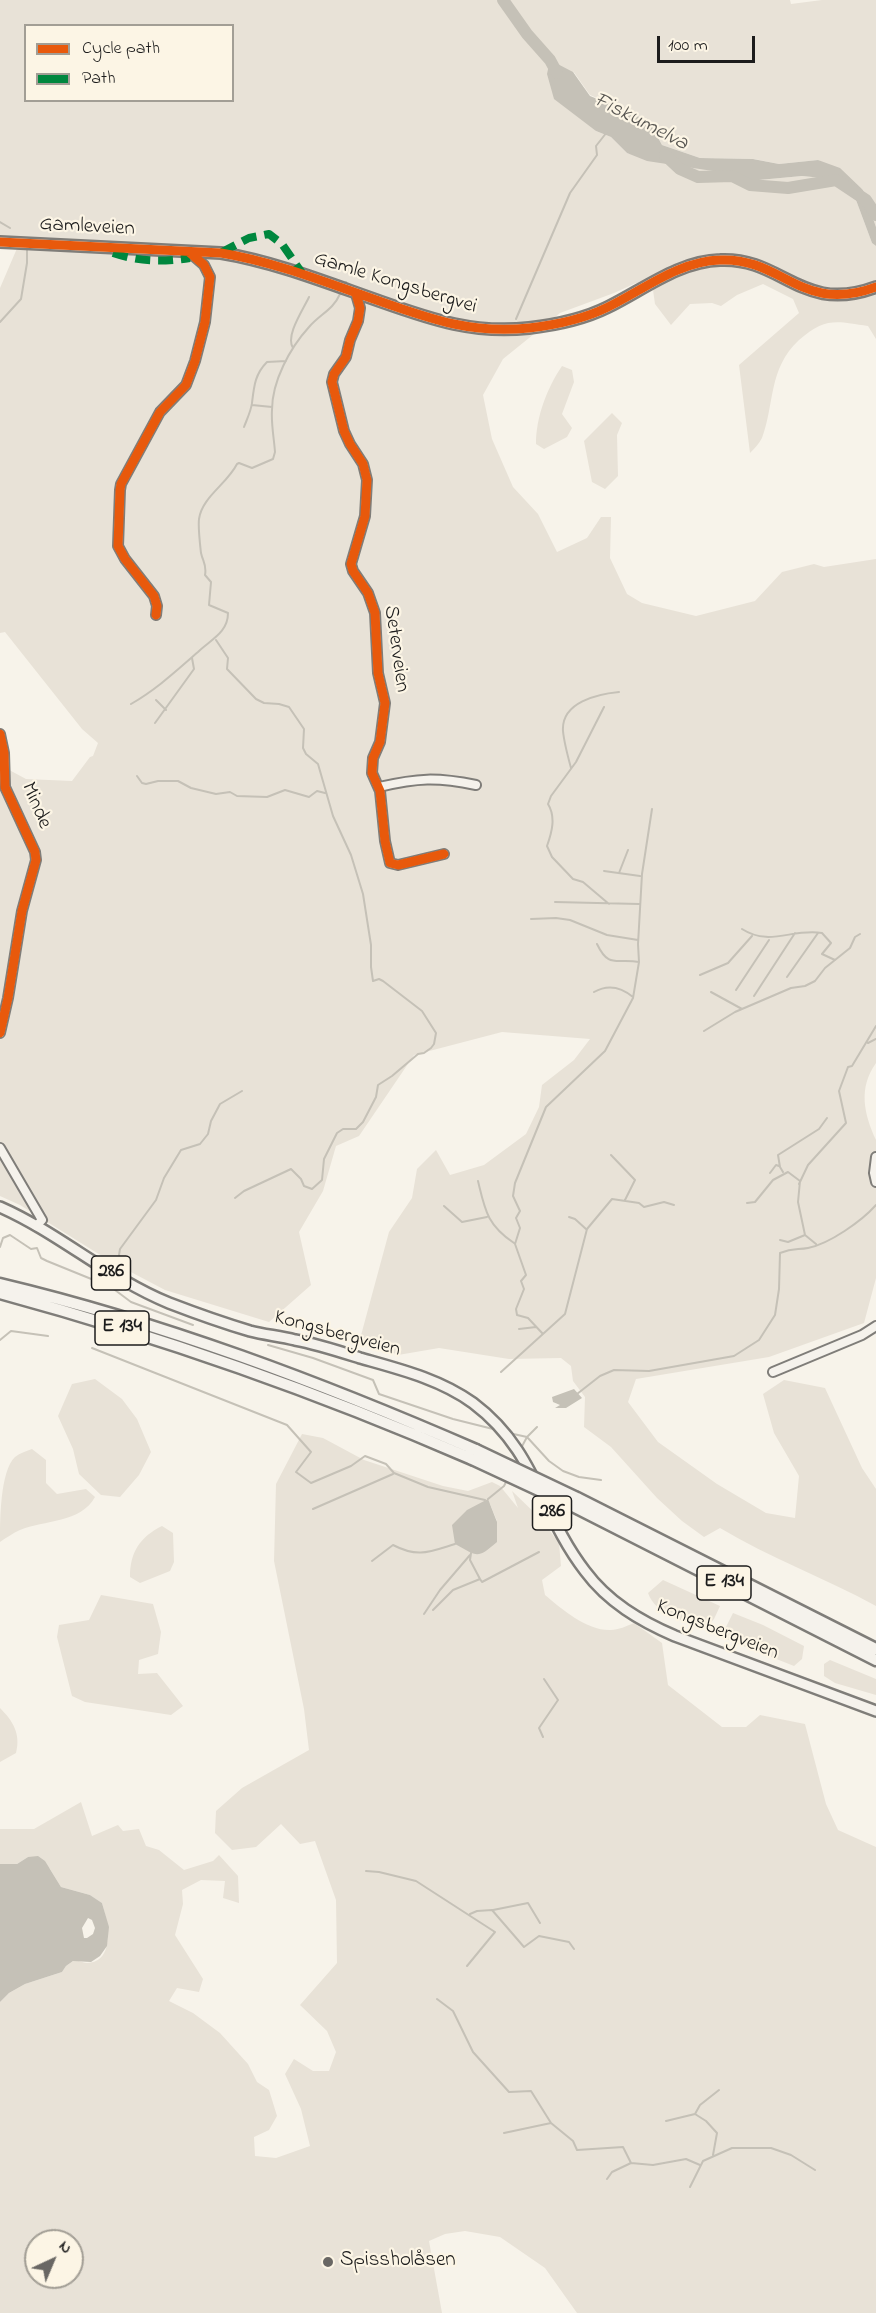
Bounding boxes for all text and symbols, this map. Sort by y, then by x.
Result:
legend [24,24,234,102]
scale bar [660,24,758,62]
text: 100 m [668,33,708,59]
text: Cycle path [82,36,160,62]
text: Path [82,66,116,92]
water label: Fiskumelva [588,88,692,158]
street label: Gamleveien [39,213,135,243]
street label: Gamle Kongsbergvei [311,247,479,321]
street label: Seterveien [376,604,414,694]
street label: Minde [14,779,56,833]
road number: 286 [92,1256,130,1290]
street label: Kongsbergveien [271,1306,403,1364]
road number: E 134 [95,1311,149,1345]
road number: 286 [532,1496,572,1530]
road number: E 134 [697,1566,751,1600]
street label: Kongsbergveien [652,1595,782,1667]
north arrow [24,2229,84,2289]
text: N [53,2235,77,2260]
place label: Spissholåsen [340,2249,456,2275]
marker: Spissholåsen [321,2255,335,2269]

